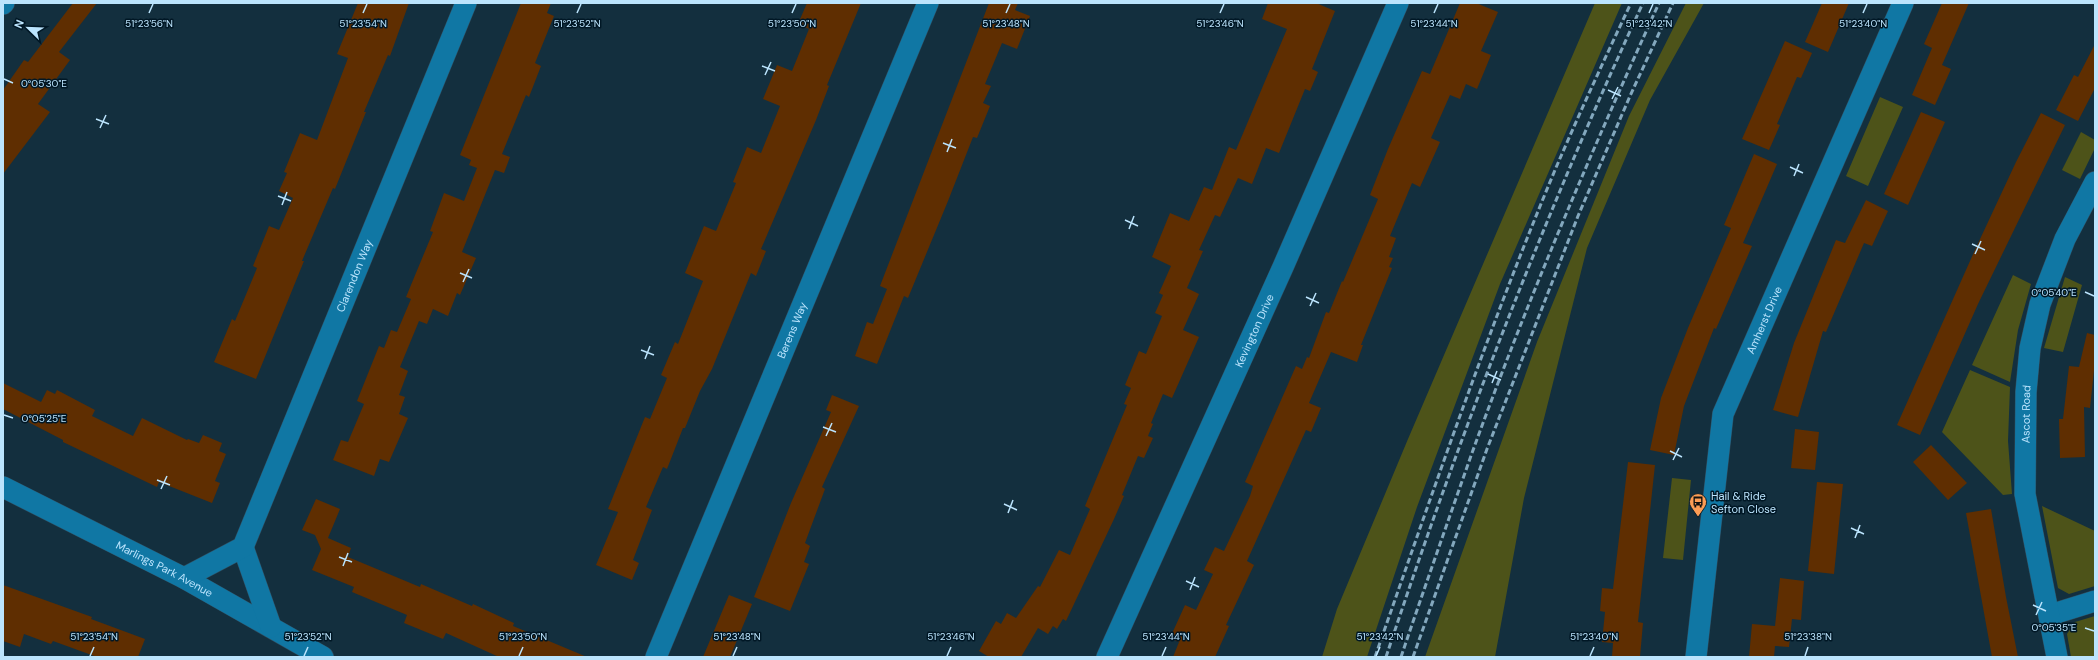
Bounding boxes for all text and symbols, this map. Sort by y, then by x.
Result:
north arrow [8,8,48,48]
text: 51°23'56"N [125,17,173,30]
text: 51°23'54"N [339,17,387,30]
text: 51°23'52"N [553,17,601,30]
text: 51°23'50"N [768,17,816,30]
text: 51°23'48"N [982,17,1030,30]
text: 51°23'46"N [1196,17,1244,30]
text: 51°23'44"N [1410,17,1458,30]
text: 51°23'42"N [1625,17,1673,30]
text: 51°23'40"N [1839,17,1887,30]
text: N [11,18,27,31]
text: 0°05'30"E [21,77,67,90]
street label: Clarendon Way [333,237,375,314]
street label: Amherst Drive [1743,284,1785,356]
text: 0°05'40"E [2031,286,2077,299]
street label: Kevington Drive [1232,292,1277,370]
street label: Berens Way [774,300,810,360]
street label: Ascot Road [2018,384,2034,443]
text: 0°05'25"E [22,412,67,425]
place label: Hail & Ride Sefton Close [1711,489,1776,516]
bus stop icon: Hail & Ride Sefton Close [1688,492,1708,517]
street label: Marlings Park Avenue [114,538,215,600]
text: 0°05'35"E [2031,621,2077,634]
text: 51°23'54"N [70,630,118,643]
text: 51°23'52"N [284,630,332,643]
text: 51°23'50"N [499,630,547,643]
text: 51°23'48"N [713,630,761,643]
text: 51°23'46"N [927,630,975,643]
text: 51°23'44"N [1142,630,1190,643]
text: 51°23'42"N [1356,630,1404,643]
text: 51°23'40"N [1570,630,1618,643]
text: 51°23'38"N [1784,630,1832,643]

